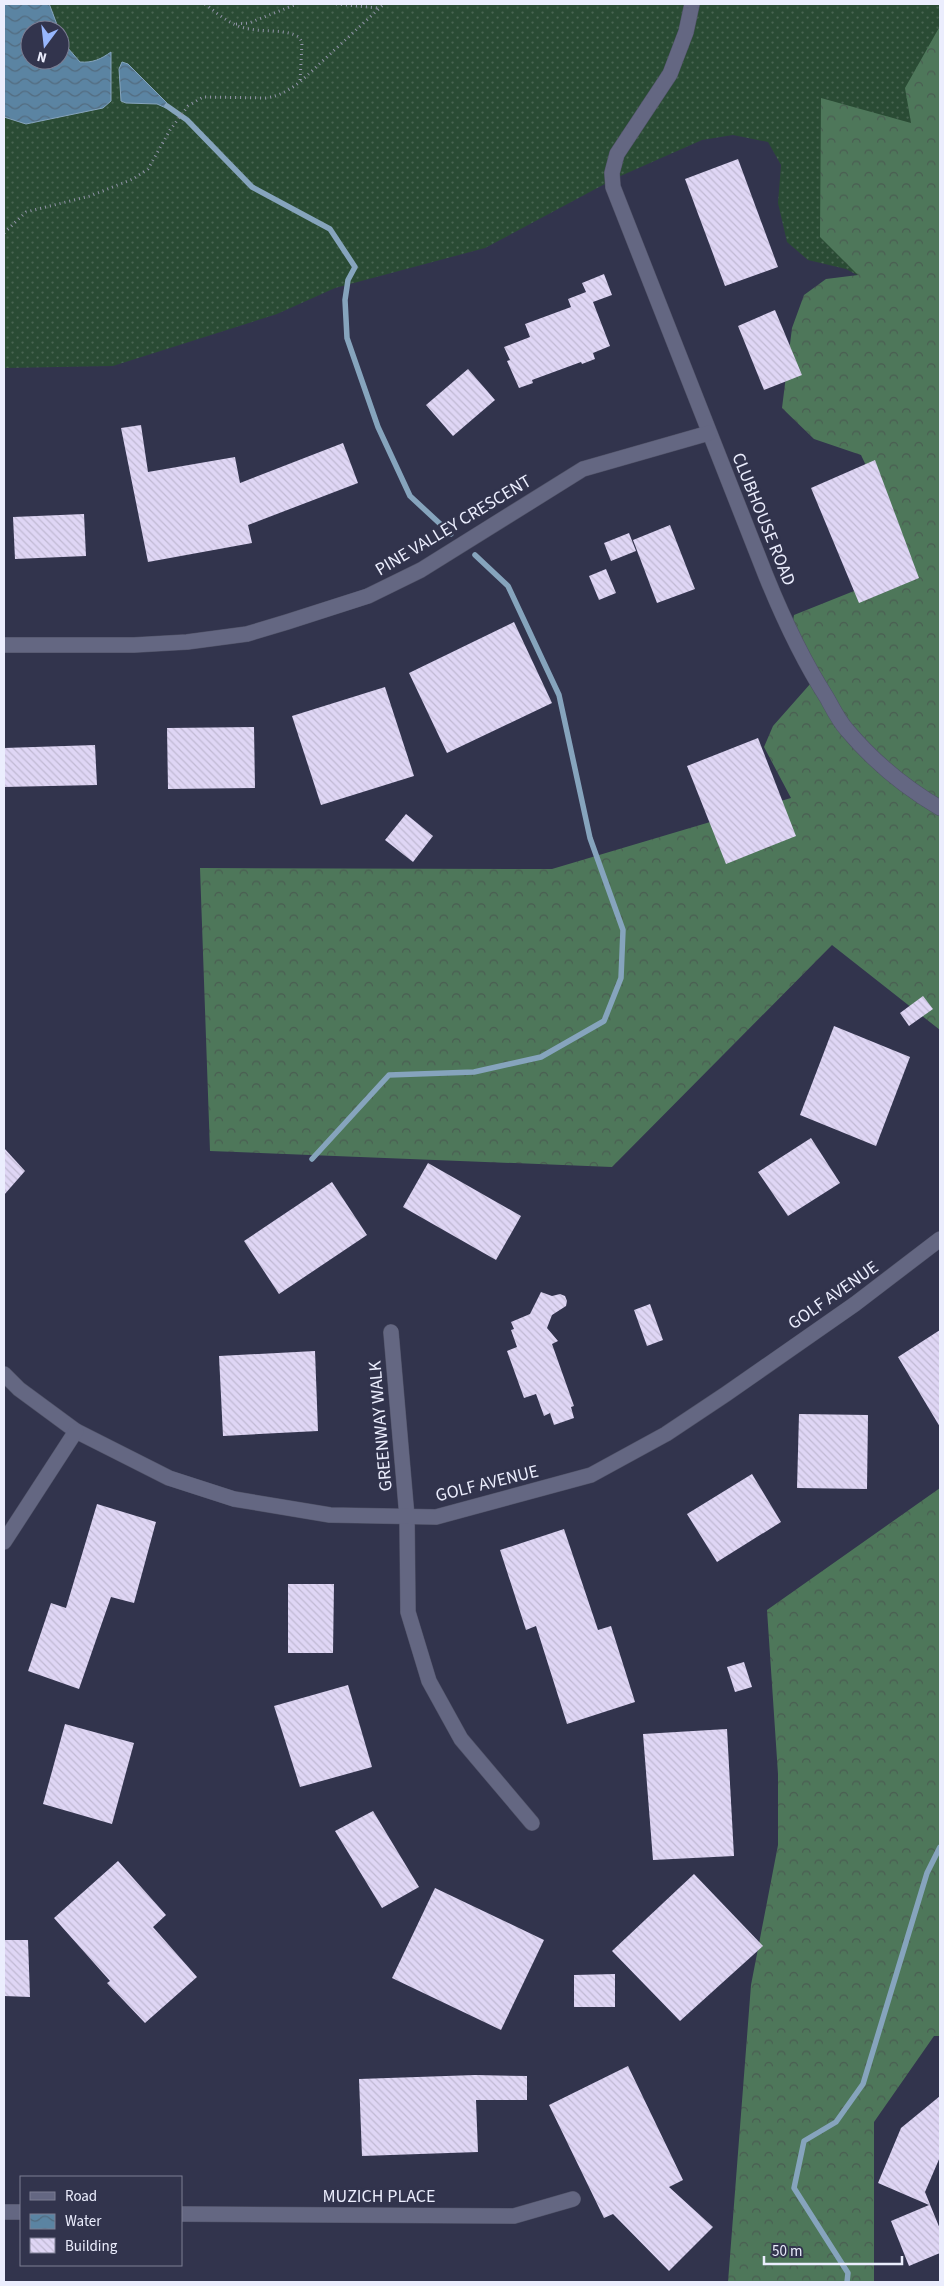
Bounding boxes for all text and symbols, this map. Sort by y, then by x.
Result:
north arrow [20,20,70,70]
text: N [35,46,49,67]
street label: CLUBHOUSE ROAD [725,449,802,589]
street label: PINE VALLEY CRESCENT [370,469,536,582]
street label: GOLF AVENUE [783,1255,884,1336]
street label: GREENWAY WALK [362,1359,399,1492]
street label: GOLF AVENUE [433,1459,541,1508]
legend [20,2176,182,2266]
street label: MUZICH PLACE [322,2184,436,2209]
text: Road [65,2186,97,2207]
text: Water [65,2211,102,2232]
scale bar [764,2234,902,2266]
text: Building [65,2236,118,2257]
text: 50 m [772,2241,802,2262]

